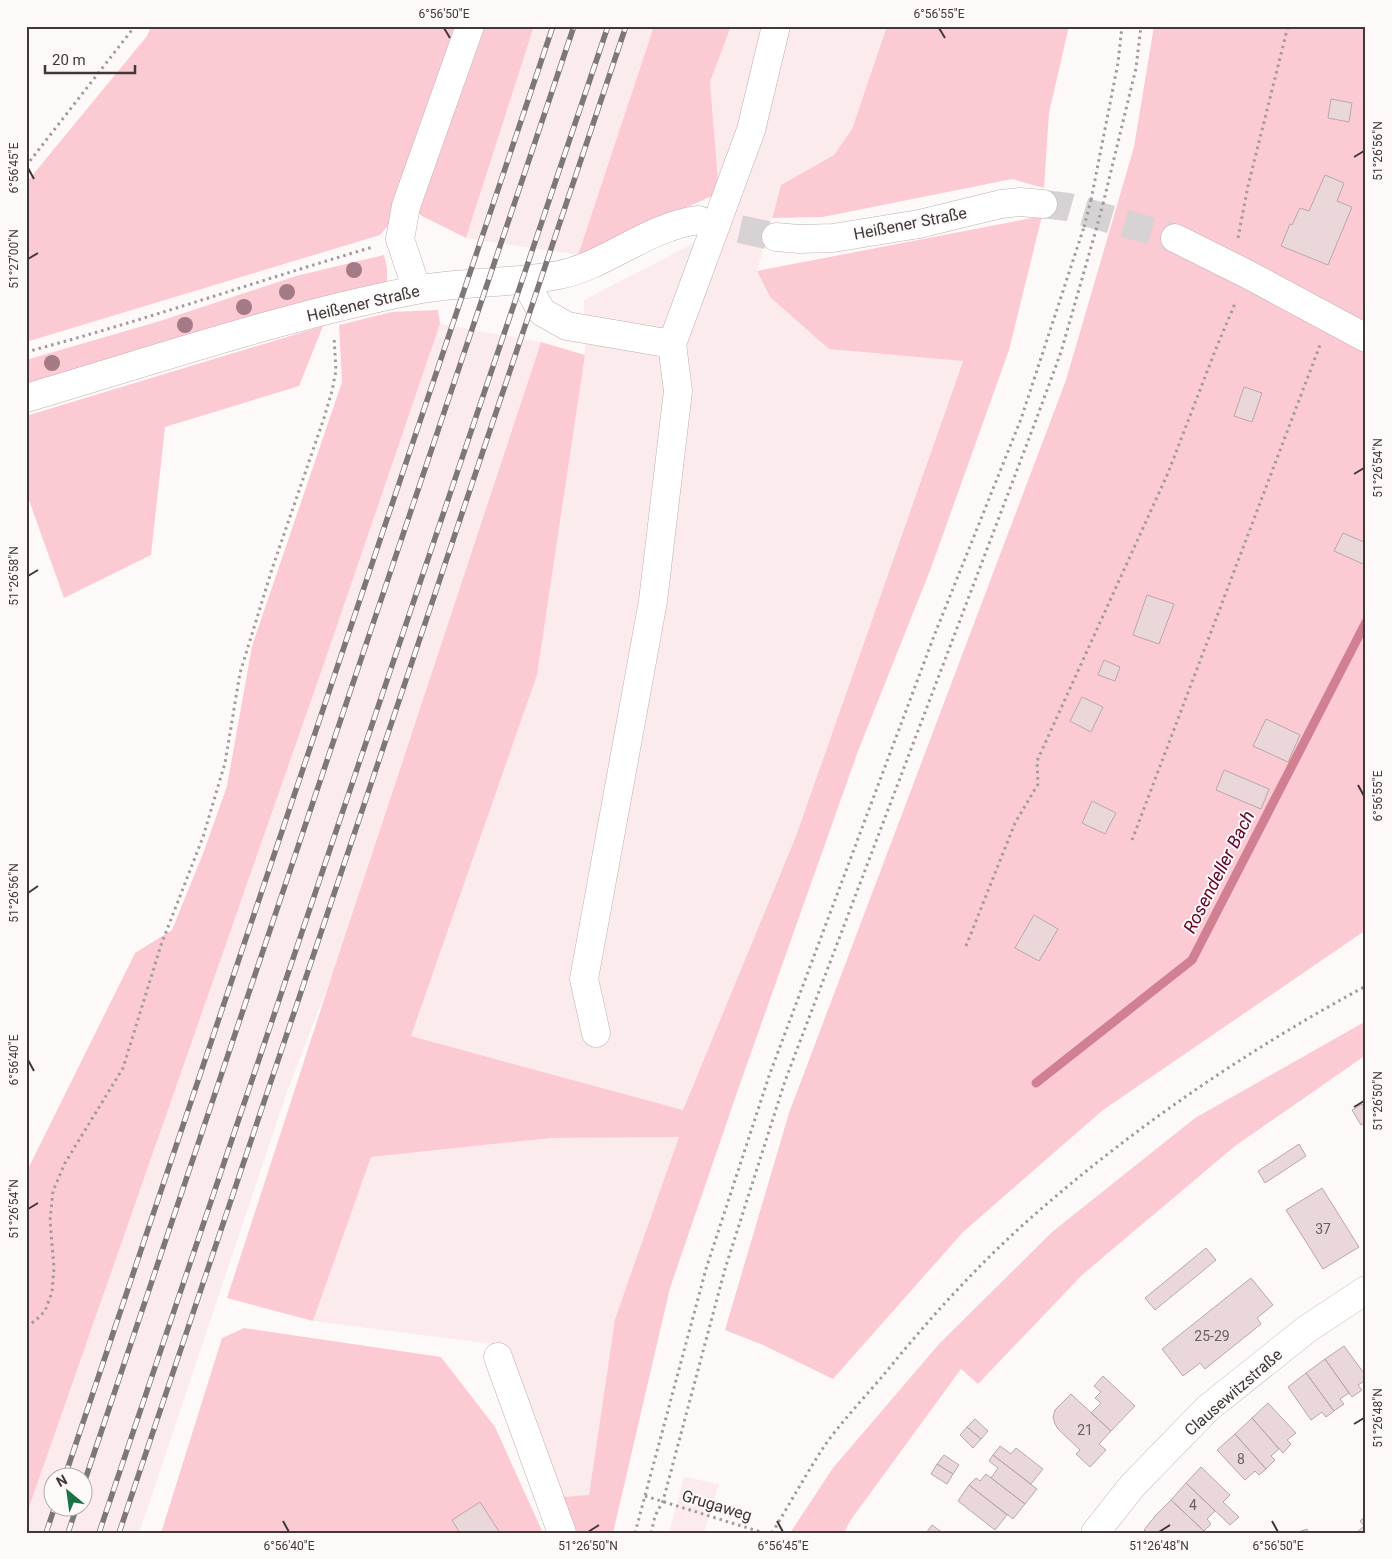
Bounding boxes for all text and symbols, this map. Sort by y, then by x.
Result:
text: 6°56'50"E [419,7,470,21]
text: 6°56'55"E [914,7,965,21]
scale bar [45,42,135,74]
text: 20 m [52,51,86,69]
text: 51°26'56"N [1371,121,1385,181]
text: 6°56'45"E [7,142,21,193]
street label: Heißener Straße [852,203,968,244]
text: 51°27'00"N [7,229,21,289]
street label: Heißener Straße [305,281,421,326]
text: 51°26'54"N [1371,438,1385,498]
text: 51°26'58"N [7,546,21,606]
text: 6°56'55"E [1371,770,1385,821]
water label: Rosendeller Bach [1179,807,1259,937]
text: 51°26'56"N [7,863,21,923]
text: 6°56'40"E [7,1034,21,1085]
text: 51°26'50"N [1371,1071,1385,1131]
text: 51°26'54"N [7,1179,21,1239]
house number: 37 [1315,1221,1331,1237]
house number: 25-29 [1194,1328,1230,1344]
street label: Clausewitzstraße [1181,1345,1286,1440]
text: 51°26'48"N [1371,1388,1385,1448]
house number: 21 [1077,1422,1093,1438]
house number: 8 [1237,1451,1245,1467]
north arrow [42,1466,92,1516]
text: N [53,1471,70,1490]
street label: Grugaweg [679,1486,754,1525]
house number: 4 [1189,1497,1197,1513]
text: 6°56'40"E [264,1539,315,1553]
text: 51°26'50"N [558,1539,618,1553]
text: 6°56'45"E [758,1539,809,1553]
text: 51°26'48"N [1129,1539,1189,1553]
text: 6°56'50"E [1253,1539,1304,1553]

